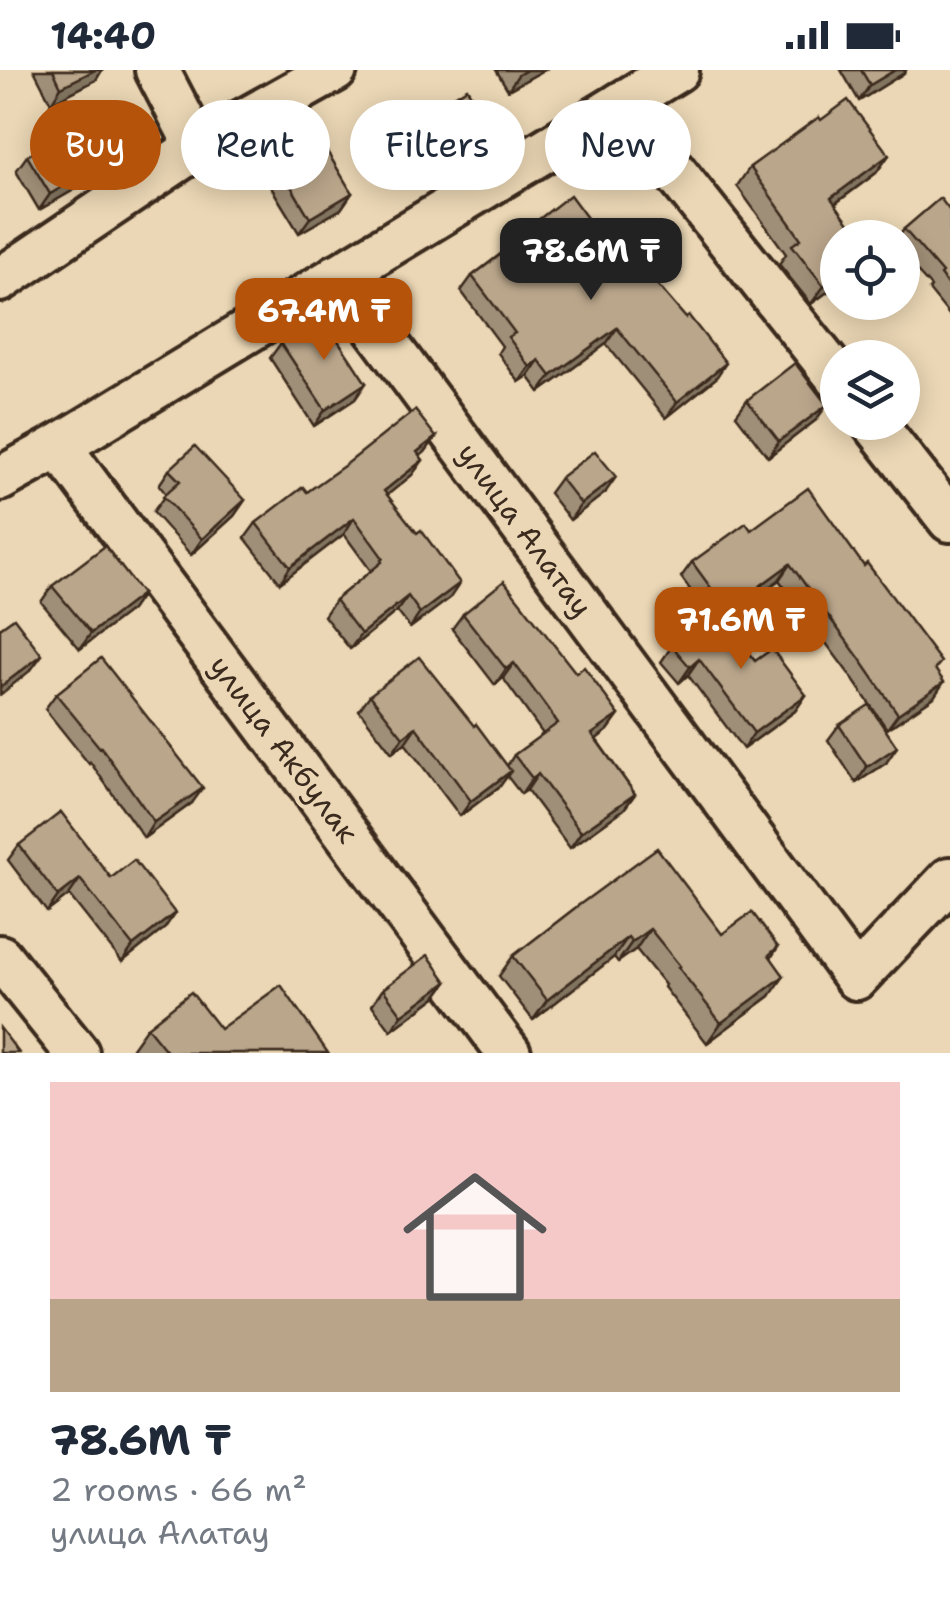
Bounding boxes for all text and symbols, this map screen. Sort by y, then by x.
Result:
text: 14:40 [50,10,156,61]
chip: Buy [30,100,161,190]
chip: Rent [181,100,330,190]
chip: Filters [350,100,525,190]
chip: New [545,100,691,190]
pin: 78.6M ₸ [499,218,683,303]
map controls [820,220,920,440]
button: locate [820,220,920,320]
text: 78.6M ₸ [522,229,660,272]
pin: 67.4M ₸ [232,278,416,363]
text: 67.4M ₸ [257,289,391,332]
button: layers [820,340,920,440]
street label: улица Алатау [448,435,602,625]
pin: 71.6M ₸ [649,587,833,672]
text: 71.6M ₸ [677,598,805,641]
street label: улица Акбулак [200,647,368,851]
icon: home [385,1147,565,1327]
text: 78.6M ₸ [50,1412,231,1468]
text: 2 rooms · 66 m² [50,1468,307,1511]
text: улица Алатау [50,1511,270,1554]

